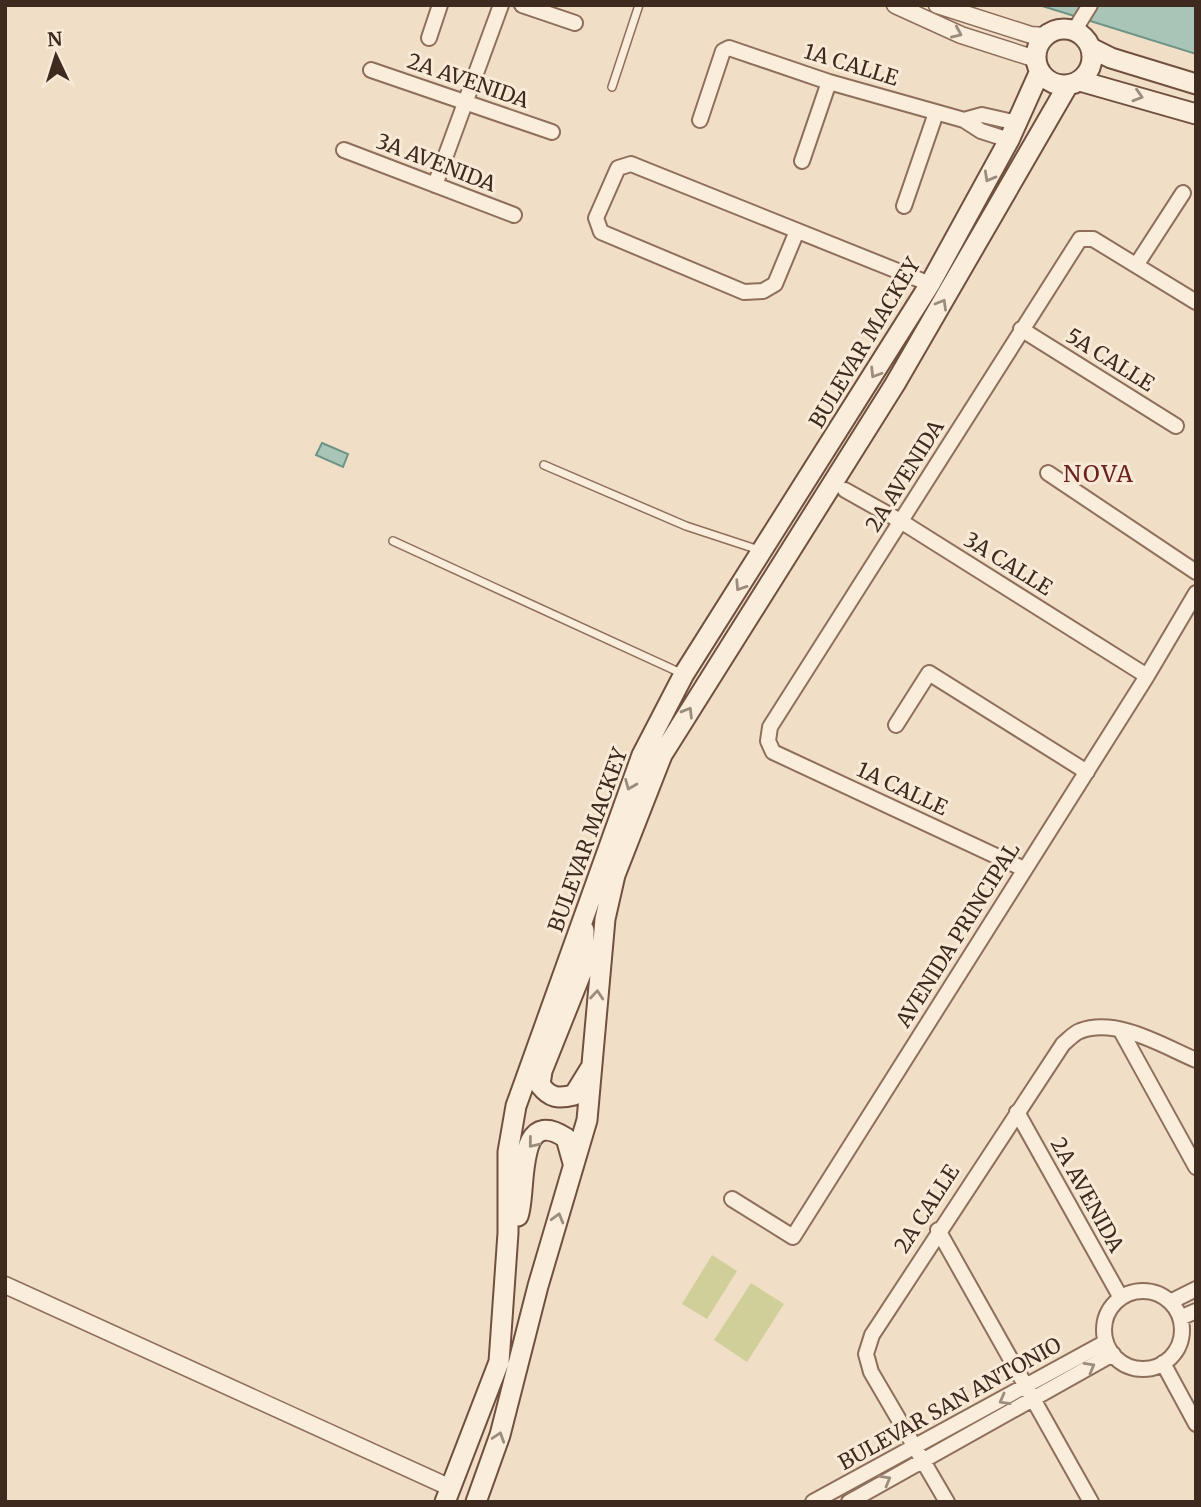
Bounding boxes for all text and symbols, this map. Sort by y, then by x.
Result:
north arrow [21,21,91,91]
one-way arrow [950,25,962,39]
text: N [46,27,63,52]
street label: 1A CALLE [801,37,902,92]
street label: 2A AVENIDA [404,47,533,114]
one-way arrow [1132,88,1144,103]
street label: 3A AVENIDA [373,127,500,198]
one-way arrow [984,169,997,182]
street label: BULEVAR MACKEY [803,252,926,433]
one-way arrow [933,298,946,311]
street label: 5A CALLE [1061,322,1160,398]
one-way arrow [870,366,883,379]
street label: 2A AVENIDA [859,415,950,537]
district label: NOVA [1063,459,1135,488]
street label: 3A CALLE [959,526,1058,602]
one-way arrow [736,579,749,592]
one-way arrow [680,706,693,719]
street label: BULEVAR MACKEY [542,744,634,936]
street label: 1A CALLE [852,756,953,822]
one-way arrow [625,778,639,790]
street label: AVENIDA PRINCIPAL [889,837,1025,1033]
one-way arrow [589,989,604,1000]
street label: 2A AVENIDA [1045,1133,1130,1257]
one-way arrow [529,1135,541,1147]
street label: 2A CALLE [888,1159,965,1258]
one-way arrow [549,1212,564,1224]
street label: BULEVAR SAN ANTONIO [834,1331,1066,1476]
one-way arrow [1082,1362,1095,1375]
one-way arrow [999,1392,1011,1405]
one-way arrow [491,1432,505,1444]
one-way arrow [878,1476,891,1489]

